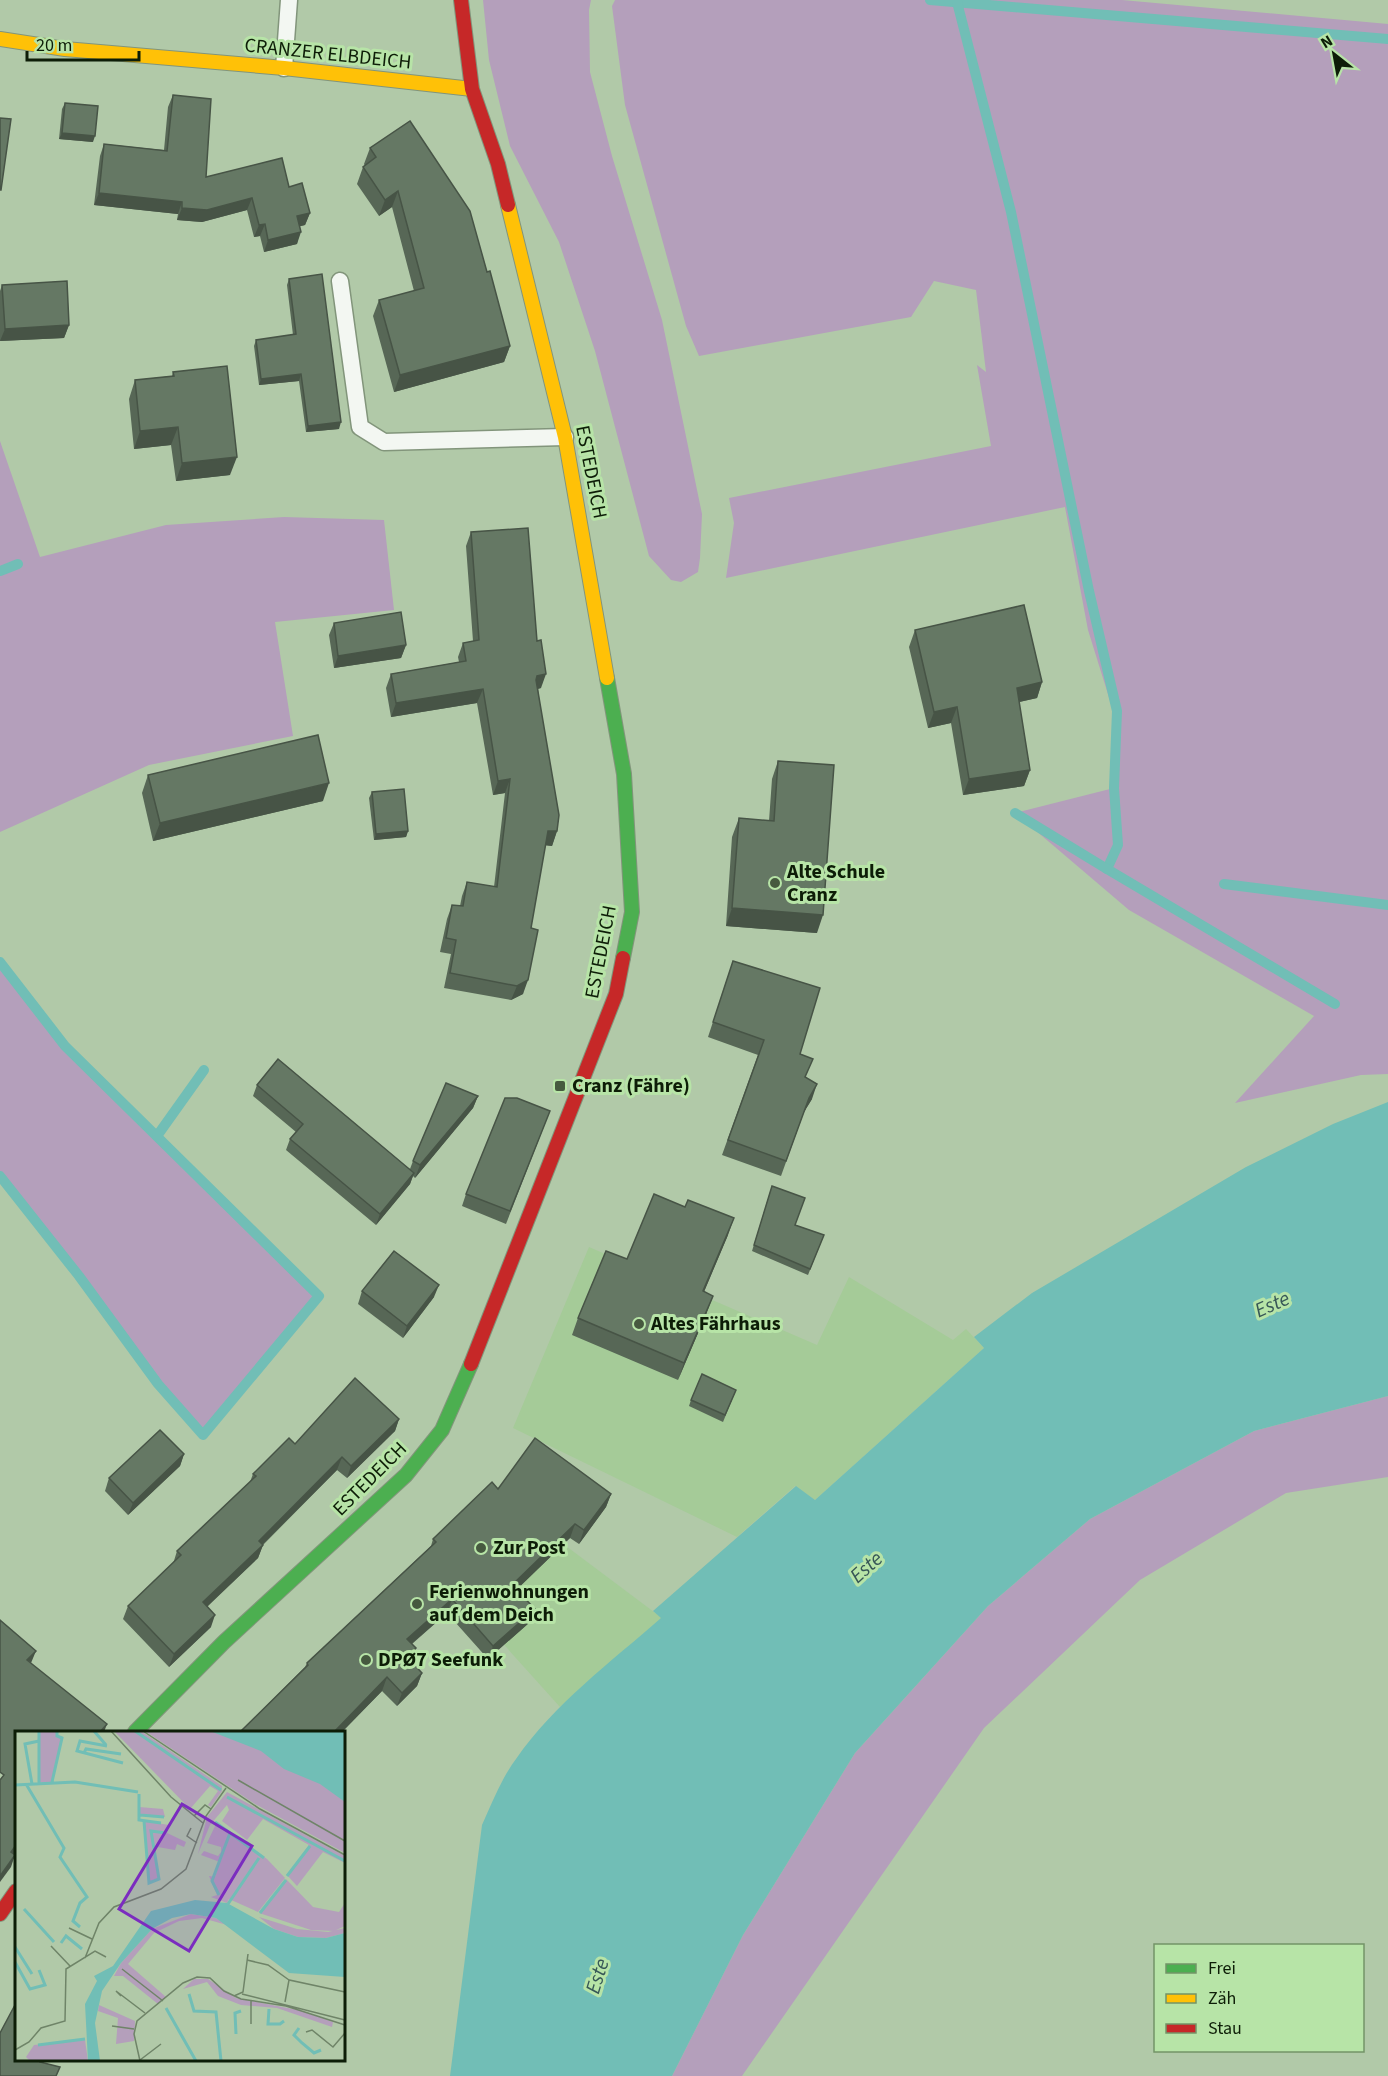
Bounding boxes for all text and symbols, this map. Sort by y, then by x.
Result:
scale bar [27,24,140,62]
north arrow [1304,24,1364,84]
text: N [1317,30,1337,54]
street label: CRANZER ELBDEICH [243,31,413,77]
text: 20 m [36,33,72,58]
street label: ESTEDEICH [568,423,614,521]
place label: Alte Schule Cranz [786,858,885,909]
marker: Alte Schule Cranz [768,876,782,890]
street label: ESTEDEICH [578,903,624,1001]
place label: Cranz (Fähre) [572,1072,690,1100]
marker: Cranz (Fähre) [553,1079,567,1093]
water label: Este [1250,1283,1294,1325]
place label: Altes Fährhaus [650,1310,781,1338]
marker: Altes Fährhaus [632,1317,646,1331]
street label: ESTEDEICH [327,1436,413,1522]
place label: Zur Post [493,1534,566,1562]
marker: Zur Post [474,1541,488,1555]
water label: Este [843,1544,889,1590]
place label: Ferienwohnungen auf dem Deich [429,1578,589,1629]
marker: Ferienwohnungen auf dem Deich [410,1597,424,1611]
place label: DPØ7 Seefunk [378,1646,503,1674]
marker: DPØ7 Seefunk [359,1653,373,1667]
inset map [15,1731,345,2061]
legend [1154,1944,1364,2052]
water label: Este [577,1955,617,1997]
text: Frei [1208,1956,1236,1981]
text: Zäh [1208,1986,1236,2011]
text: Stau [1208,2016,1242,2041]

